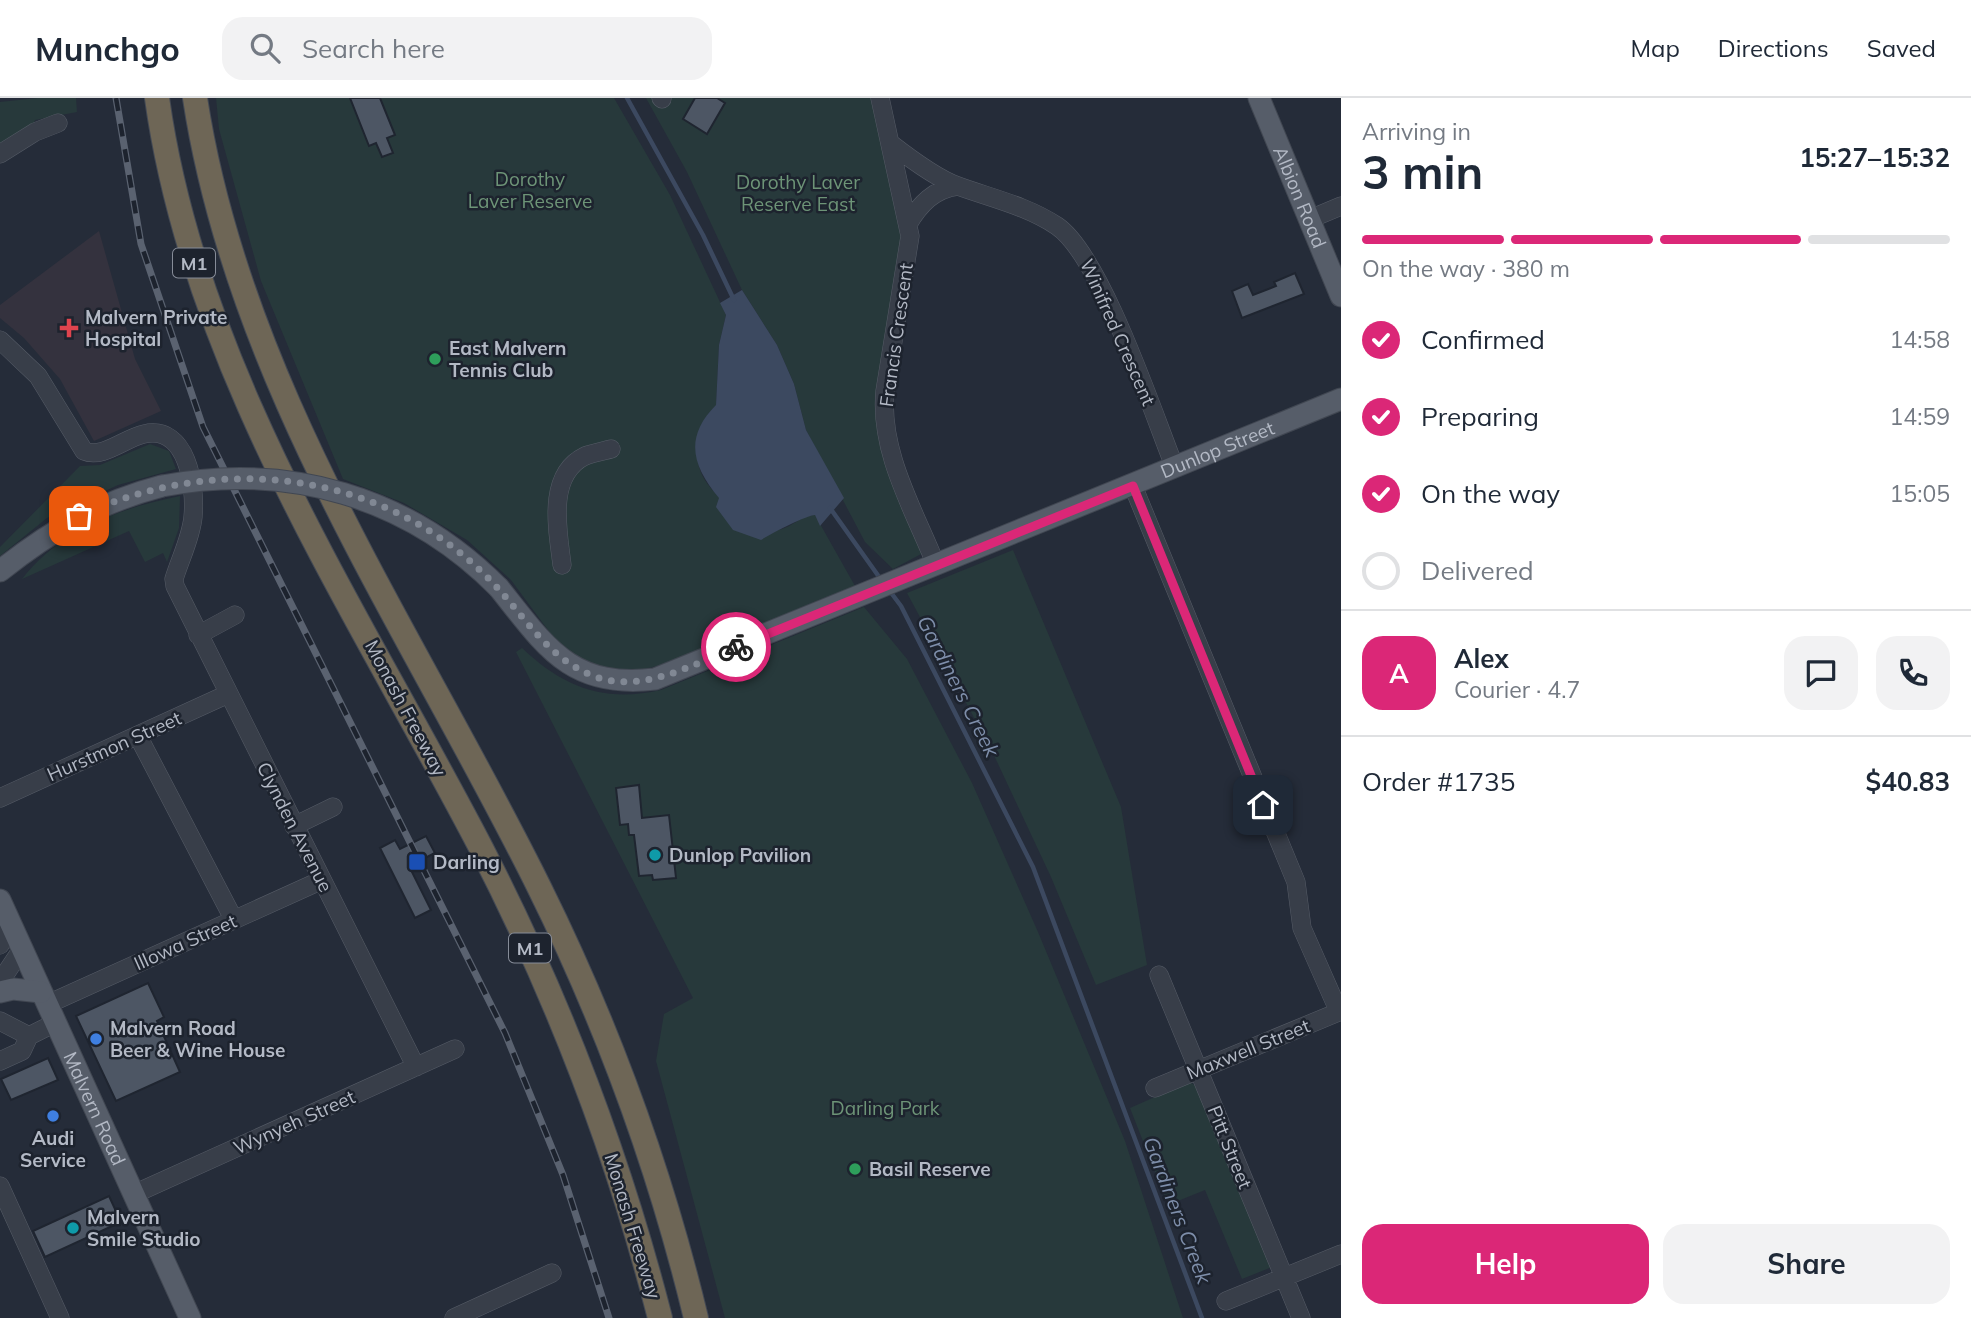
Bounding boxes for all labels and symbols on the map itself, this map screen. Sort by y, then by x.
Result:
street label: Albion Road [1268,142,1332,251]
park label: Dorothy Laver Reserve [468,167,592,213]
park label: Dorothy Laver Reserve East [736,170,860,216]
road number: M1 [173,248,215,278]
street label: Winifred Crescent [1075,255,1161,409]
street label: Francis Crescent [874,261,918,408]
place label: Malvern Private Hospital [85,305,227,351]
marker: Malvern Private Hospital [59,318,79,338]
place label: East Malvern Tennis Club [449,336,567,382]
marker: East Malvern Tennis Club [427,351,443,367]
street label: Dunlop Street [1157,415,1278,483]
pin [49,486,109,546]
water label: Gardiners Creek [912,611,1006,762]
courier [701,612,771,682]
street label: Monash Freeway [360,636,452,780]
street label: Hurstmon Street [43,706,185,786]
street label: Clynden Avenue [252,758,338,896]
pin [1233,775,1293,835]
place label: Dunlop Pavilion [669,843,811,867]
marker: Dunlop Pavilion [647,847,663,863]
place label: Darling [433,850,500,874]
marker: Darling [407,852,427,872]
street label: Illowa Street [130,909,240,975]
road number: M1 [509,934,551,962]
street label: Maxwell Street [1183,1013,1314,1085]
place label: Malvern Road Beer & Wine House [110,1016,285,1062]
marker: Malvern Road Beer & Wine House [88,1031,104,1047]
street label: Malvern Road [59,1048,131,1169]
street label: Wynyeh Street [229,1084,359,1160]
park label: Darling Park [830,1096,940,1120]
street label: Pitt Street [1202,1102,1258,1192]
marker: Audi Service [45,1108,61,1124]
place label: Audi Service [20,1126,86,1172]
water label: Gardiners Creek [1138,1133,1218,1288]
street label: Monash Freeway [599,1150,667,1302]
place label: Basil Reserve [869,1157,991,1181]
marker: Basil Reserve [847,1161,863,1177]
place label: Malvern Smile Studio [87,1205,201,1251]
marker: Malvern Smile Studio [65,1220,81,1236]

